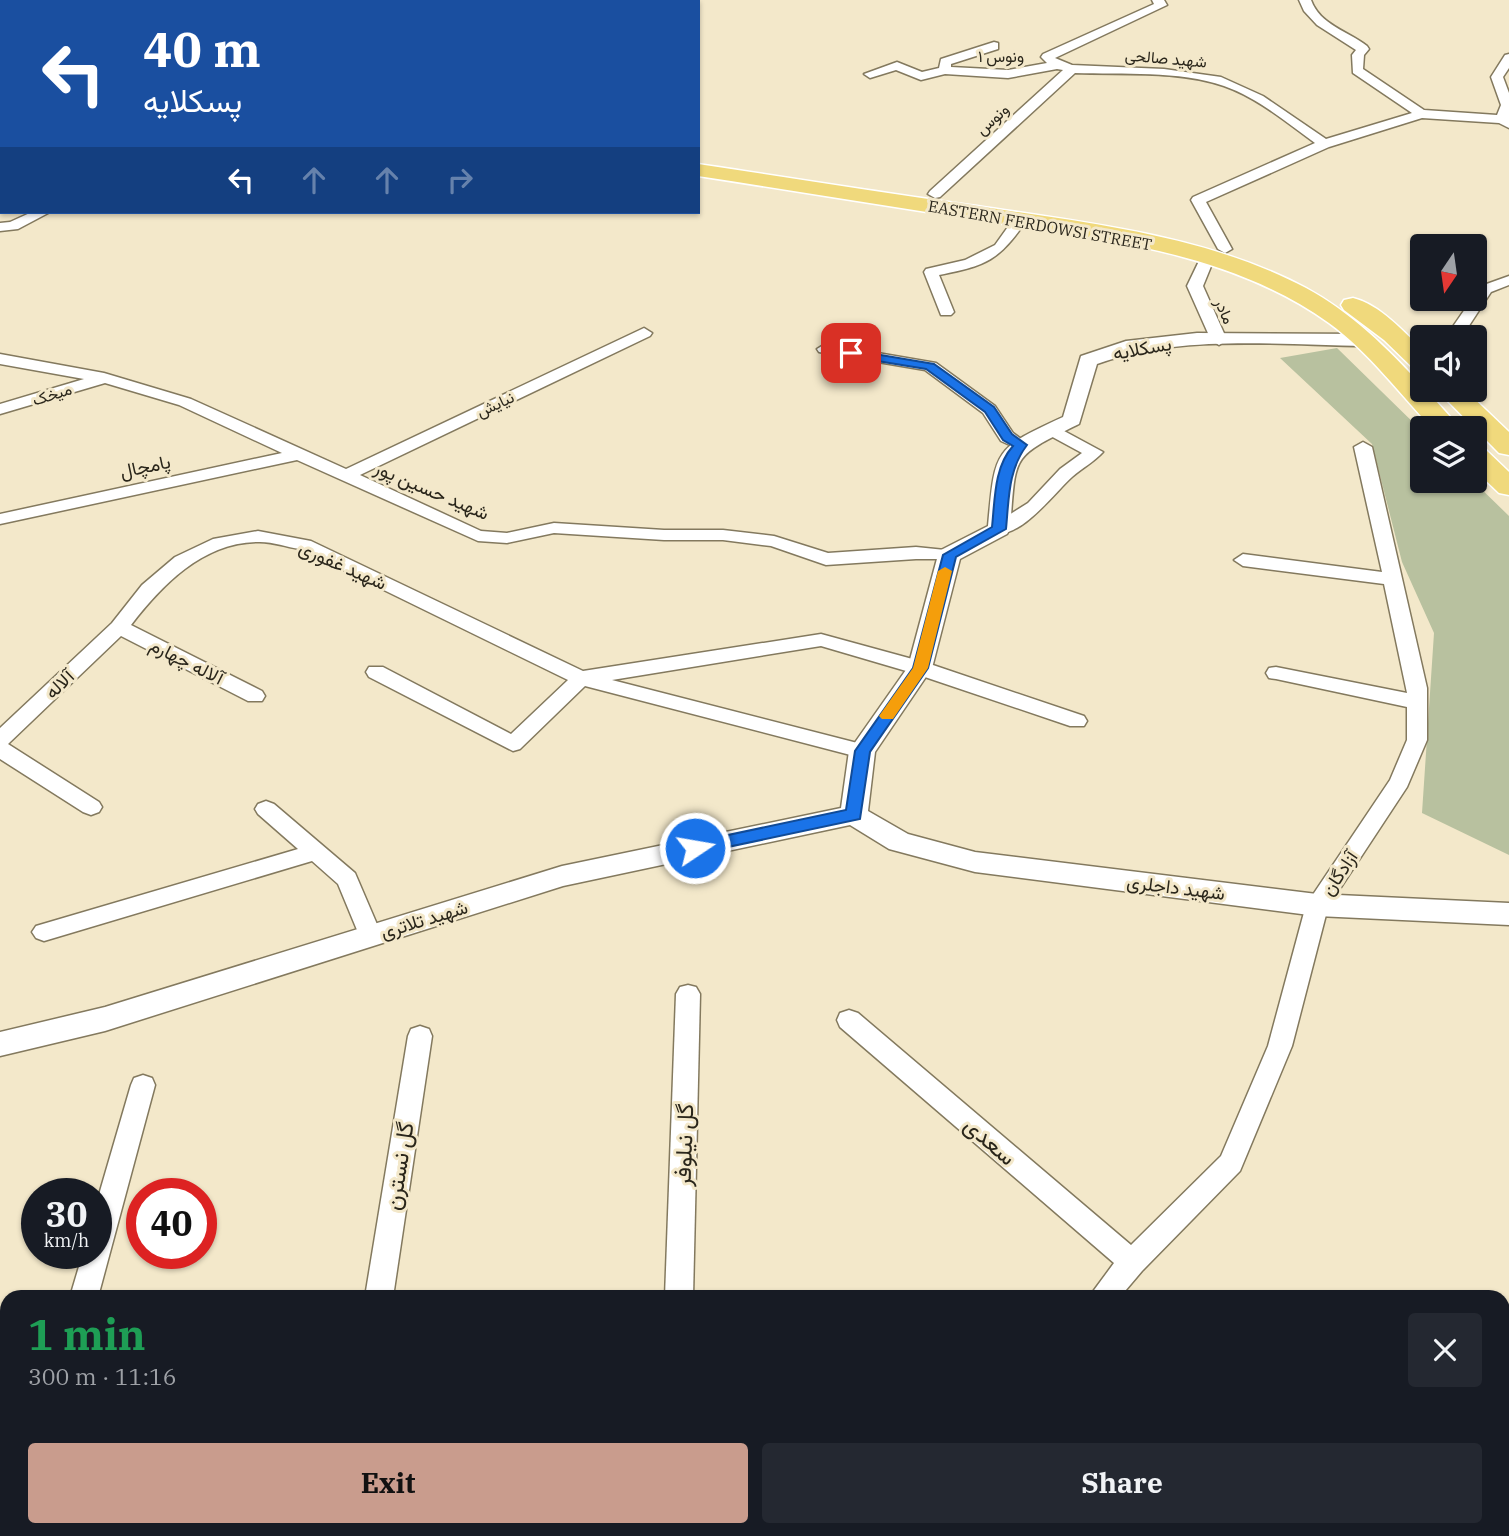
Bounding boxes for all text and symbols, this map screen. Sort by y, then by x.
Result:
text: 40 m [143,17,261,80]
icon: left [28,28,119,119]
street label: شهید صالحی [1124,44,1208,73]
street label: ونوس ۱ [978,46,1024,67]
text: پسکلایه [143,79,242,121]
street label: ونوس [971,99,1013,140]
icon: left [222,161,260,199]
icon: ahead [295,161,333,199]
icon: ahead [368,161,406,199]
icon: right [441,161,479,199]
street label: EASTERN FERDOWSI STREET [926,195,1154,255]
north arrow [1410,234,1488,312]
map controls [1410,234,1487,493]
street label: مادر [1209,294,1239,327]
pin [821,323,881,383]
button: sound [1410,325,1487,402]
street label: پسکلایه [1111,331,1173,367]
icon: arrive [832,334,870,372]
street label: میخک [30,379,74,409]
street label: نیایش [473,387,517,422]
button: layers [1410,416,1487,493]
street label: پامچال [118,449,173,485]
street label: شهید حسین پور [369,455,493,527]
street label: شهید غفوری [295,535,391,595]
street label: آلاله چهارم [145,632,229,692]
street label: آلاله [39,663,80,704]
position arrow [658,811,732,885]
street label: آزادگان [1315,845,1364,900]
street label: شهید داجلری [1125,869,1227,905]
street label: شهید تلاتری [377,894,471,944]
street label: گل نیلوفر [667,1103,700,1188]
street label: سعدی [958,1109,1023,1171]
street label: گل نسترن [376,1120,421,1212]
speed limit sign: 40 [126,1178,217,1269]
text: 30 [45,1191,88,1237]
text: km/h [44,1229,89,1252]
text: 1 min [28,1307,146,1362]
button: close [1408,1313,1482,1387]
text: 300 m · 11:16 [28,1361,177,1391]
button: Exit [28,1443,748,1523]
button: Share [762,1443,1482,1523]

